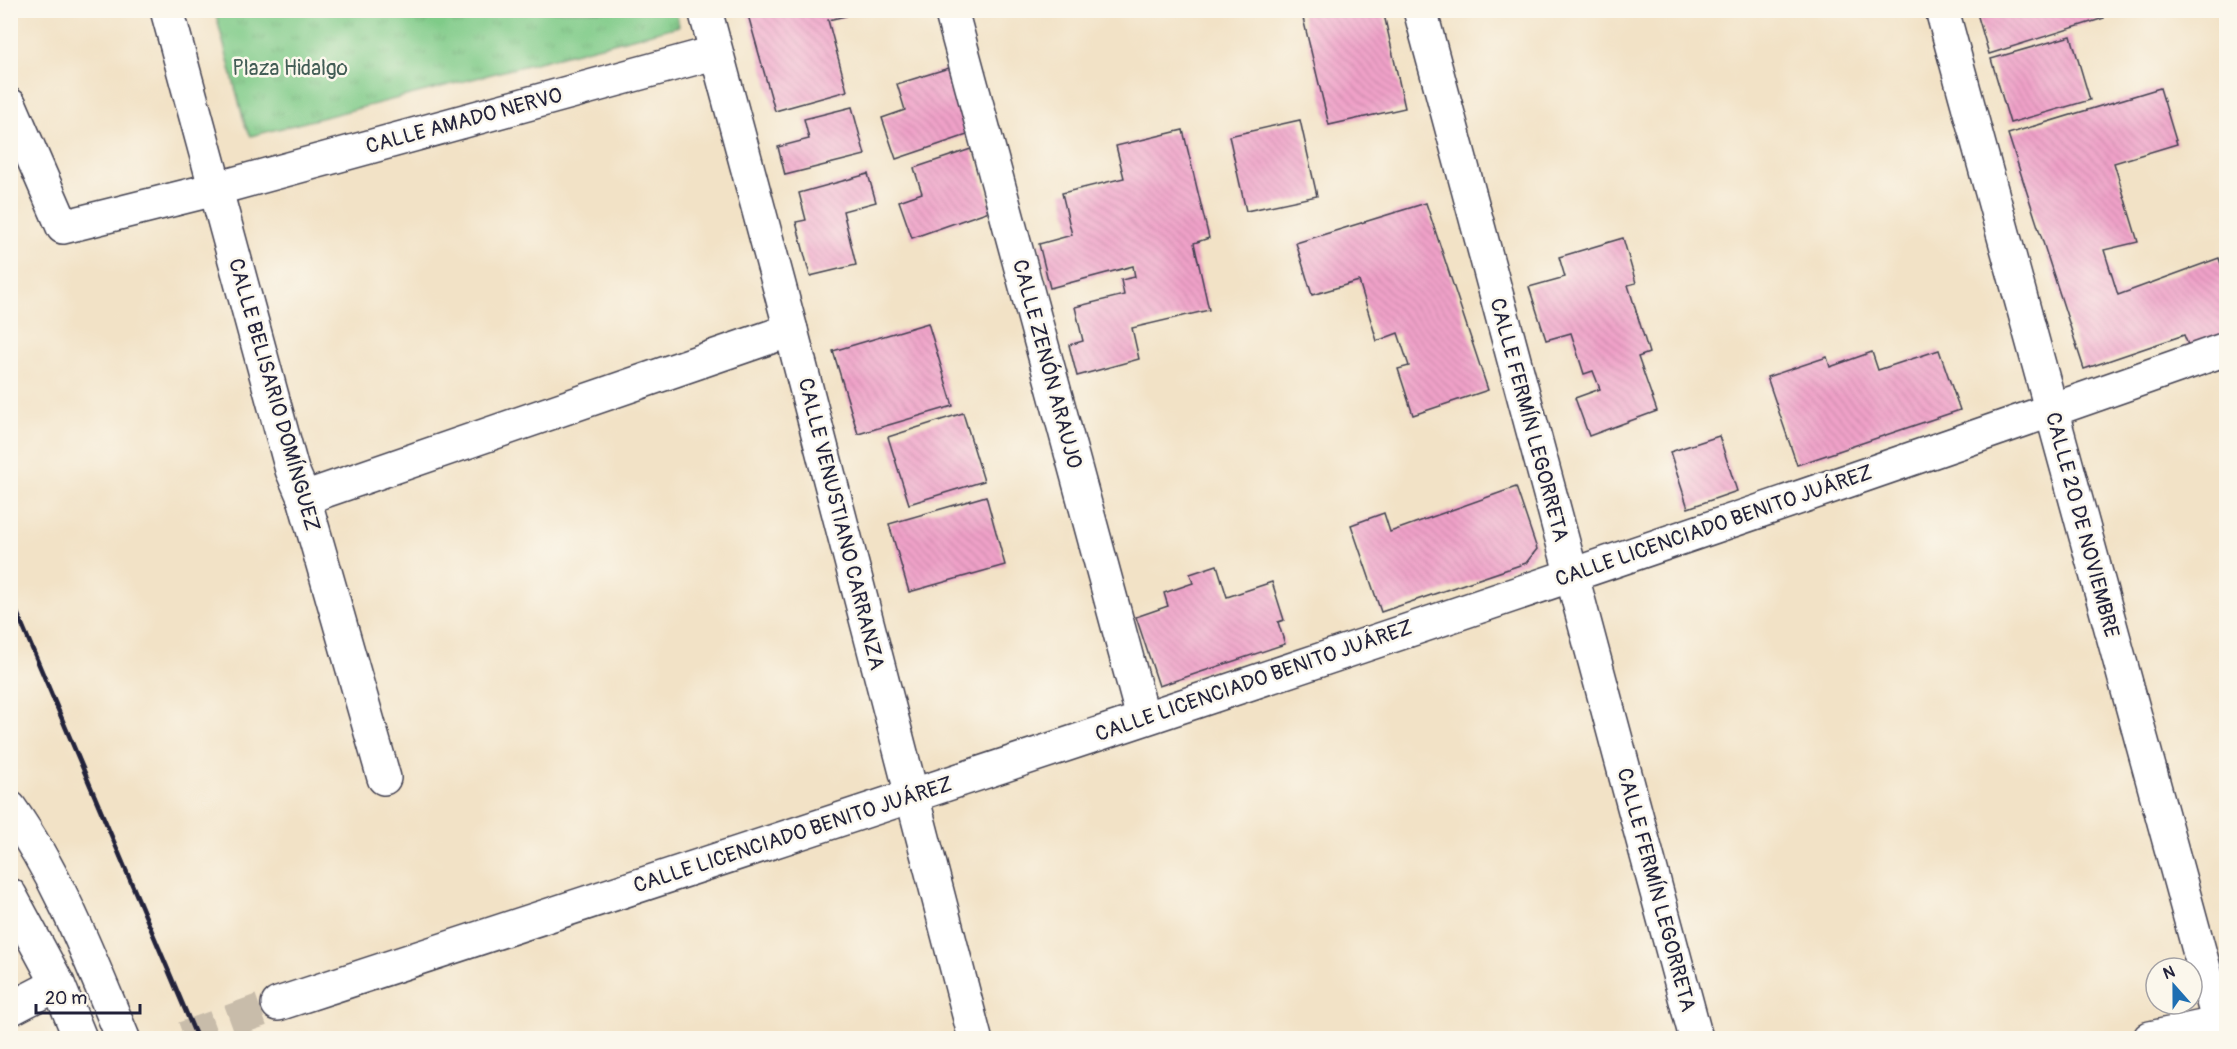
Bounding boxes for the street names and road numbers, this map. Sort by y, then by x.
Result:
street label: CALLE AMADO NERVO [363,82,565,160]
street label: CALLE BELISARIO DOMÍNGUEZ [222,255,326,535]
street label: CALLE ZENÓN ARAUJO [1006,256,1089,471]
street label: CALLE FERMÍN LEGORRETA [1483,295,1575,545]
street label: CALLE VENUSTIANO CARRANZA [792,375,890,673]
street label: CALLE 20 DE NOVIEMBRE [2039,409,2125,641]
street label: CALLE LICENCIADO BENITO JUÁREZ [1552,459,1876,593]
street label: CALLE LICENCIADO BENITO JUÁREZ [1092,614,1416,748]
street label: CALLE FERMÍN LEGORRETA [1610,765,1702,1015]
street label: CALLE LICENCIADO BENITO JUÁREZ [630,771,956,899]

